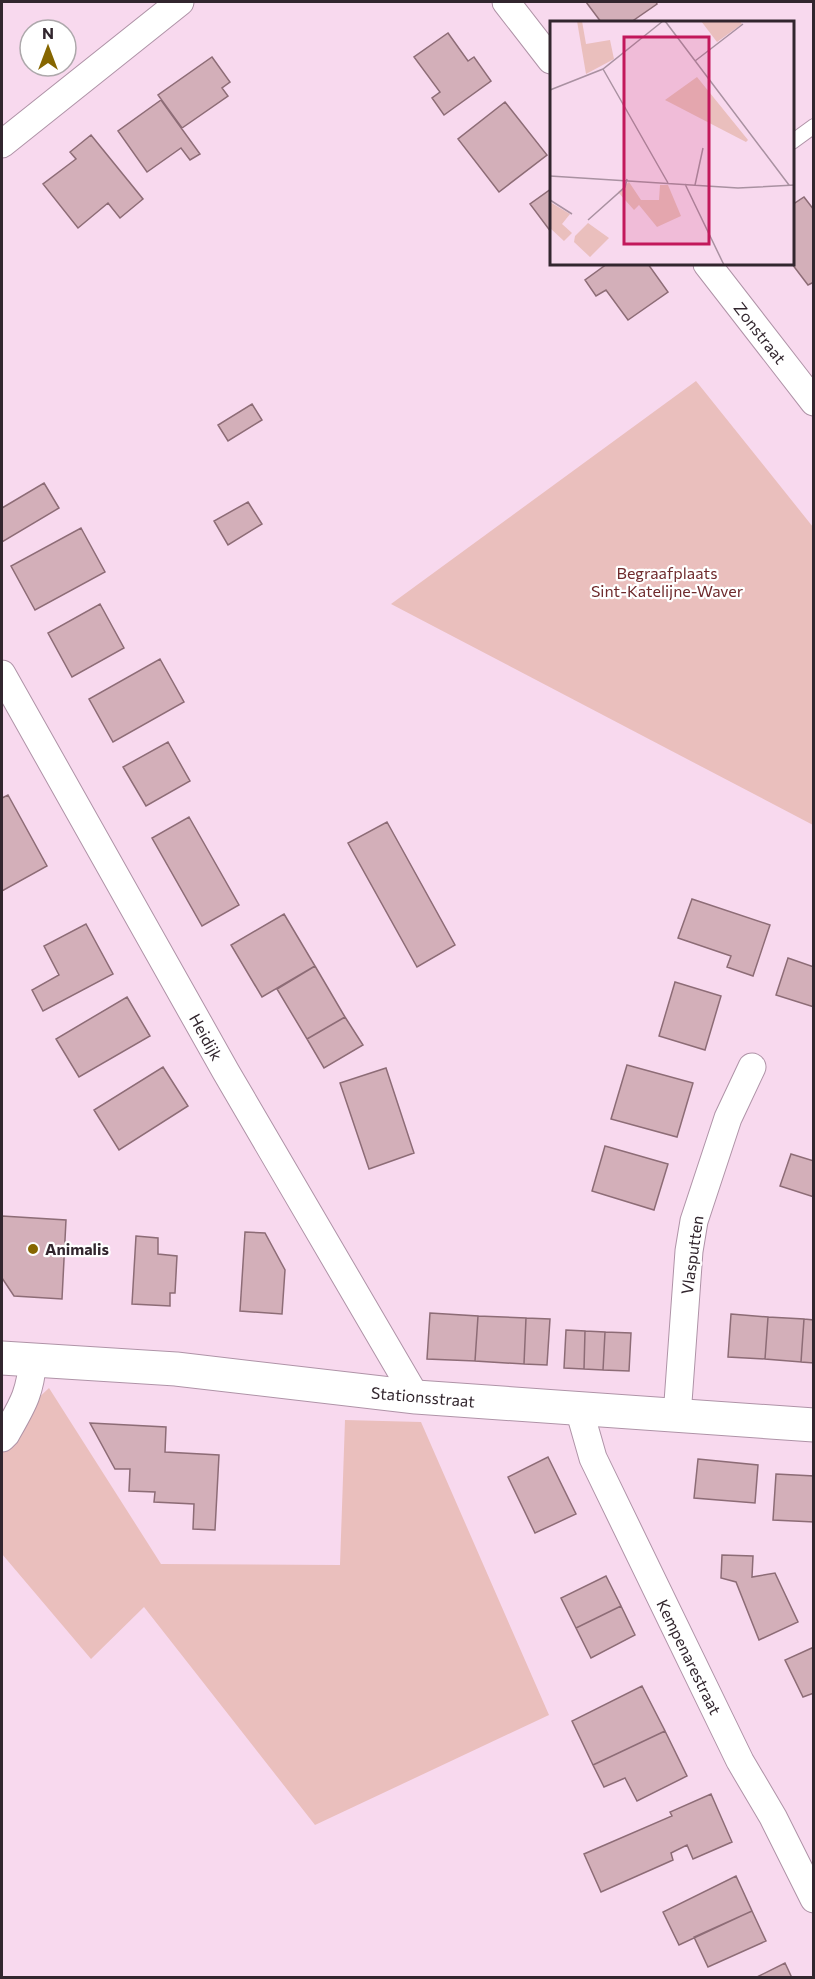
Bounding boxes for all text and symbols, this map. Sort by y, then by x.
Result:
north arrow [18,18,78,78]
inset map [550,21,794,266]
text: N [42,23,54,42]
street label: Zonstraat [730,298,791,368]
park label: Begraafplaats Sint-Katelijne-Waver [591,563,744,600]
street label: Heidijk [186,1010,227,1064]
street label: Vlasputten [677,1214,706,1296]
place label: Animalis [45,1239,109,1258]
marker: Animalis [26,1242,40,1256]
street label: Stationsstraat [370,1382,476,1411]
street label: Kempenarestraat [653,1596,726,1718]

